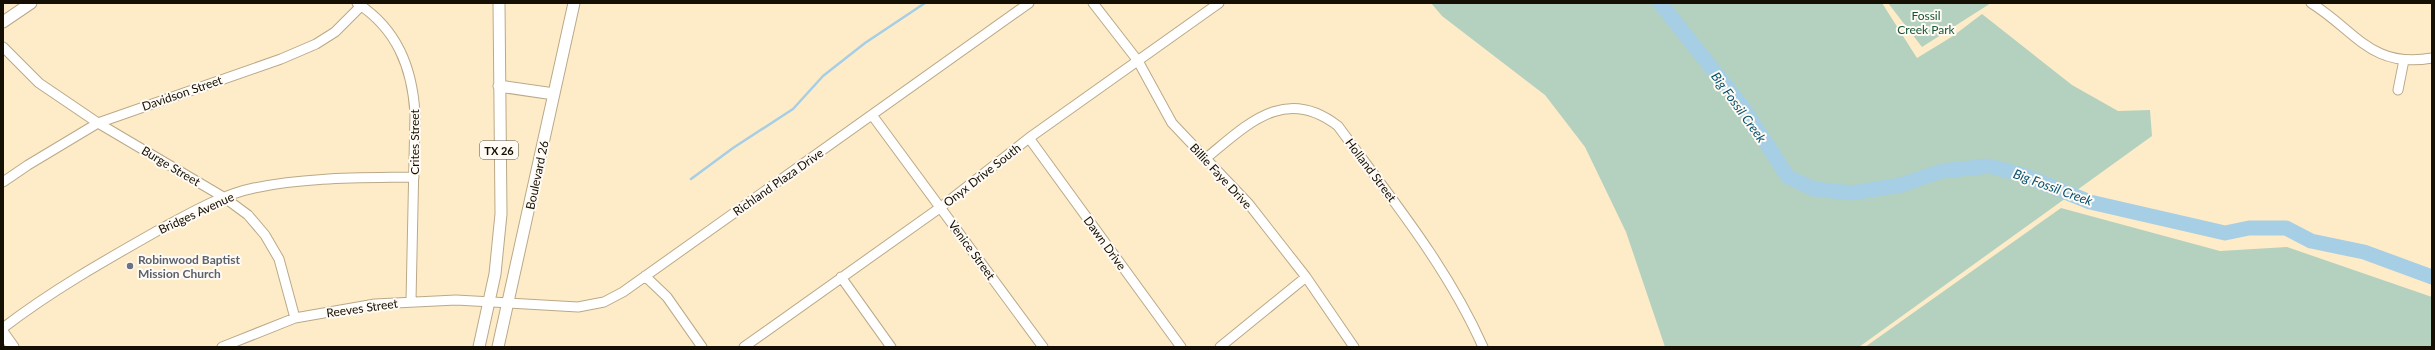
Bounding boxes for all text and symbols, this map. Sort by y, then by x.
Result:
park label: Fossil Creek Park [1897,8,1956,37]
water label: Big Fossil Creek [1708,69,1770,146]
street label: Davidson Street [140,72,225,114]
street label: Crites Street [407,108,422,175]
street label: Holland Street [1342,135,1400,205]
street label: Boulevard 26 [522,139,552,211]
street label: Onyx Drive South [940,140,1024,210]
street label: Billie Faye Drive [1187,140,1255,212]
road number: TX 26 [480,141,518,159]
street label: Burge Street [139,143,204,190]
street label: Richland Plaza Drive [730,145,826,219]
water label: Big Fossil Creek [2011,165,2096,209]
street label: Bridges Avenue [156,189,236,237]
street label: Dawn Drive [1081,213,1129,273]
street label: Venice Street [945,217,999,283]
place label: Robinwood Baptist Mission Church [138,252,240,281]
marker: Robinwood Baptist Mission Church [125,261,135,271]
street label: Reeves Street [325,295,399,320]

